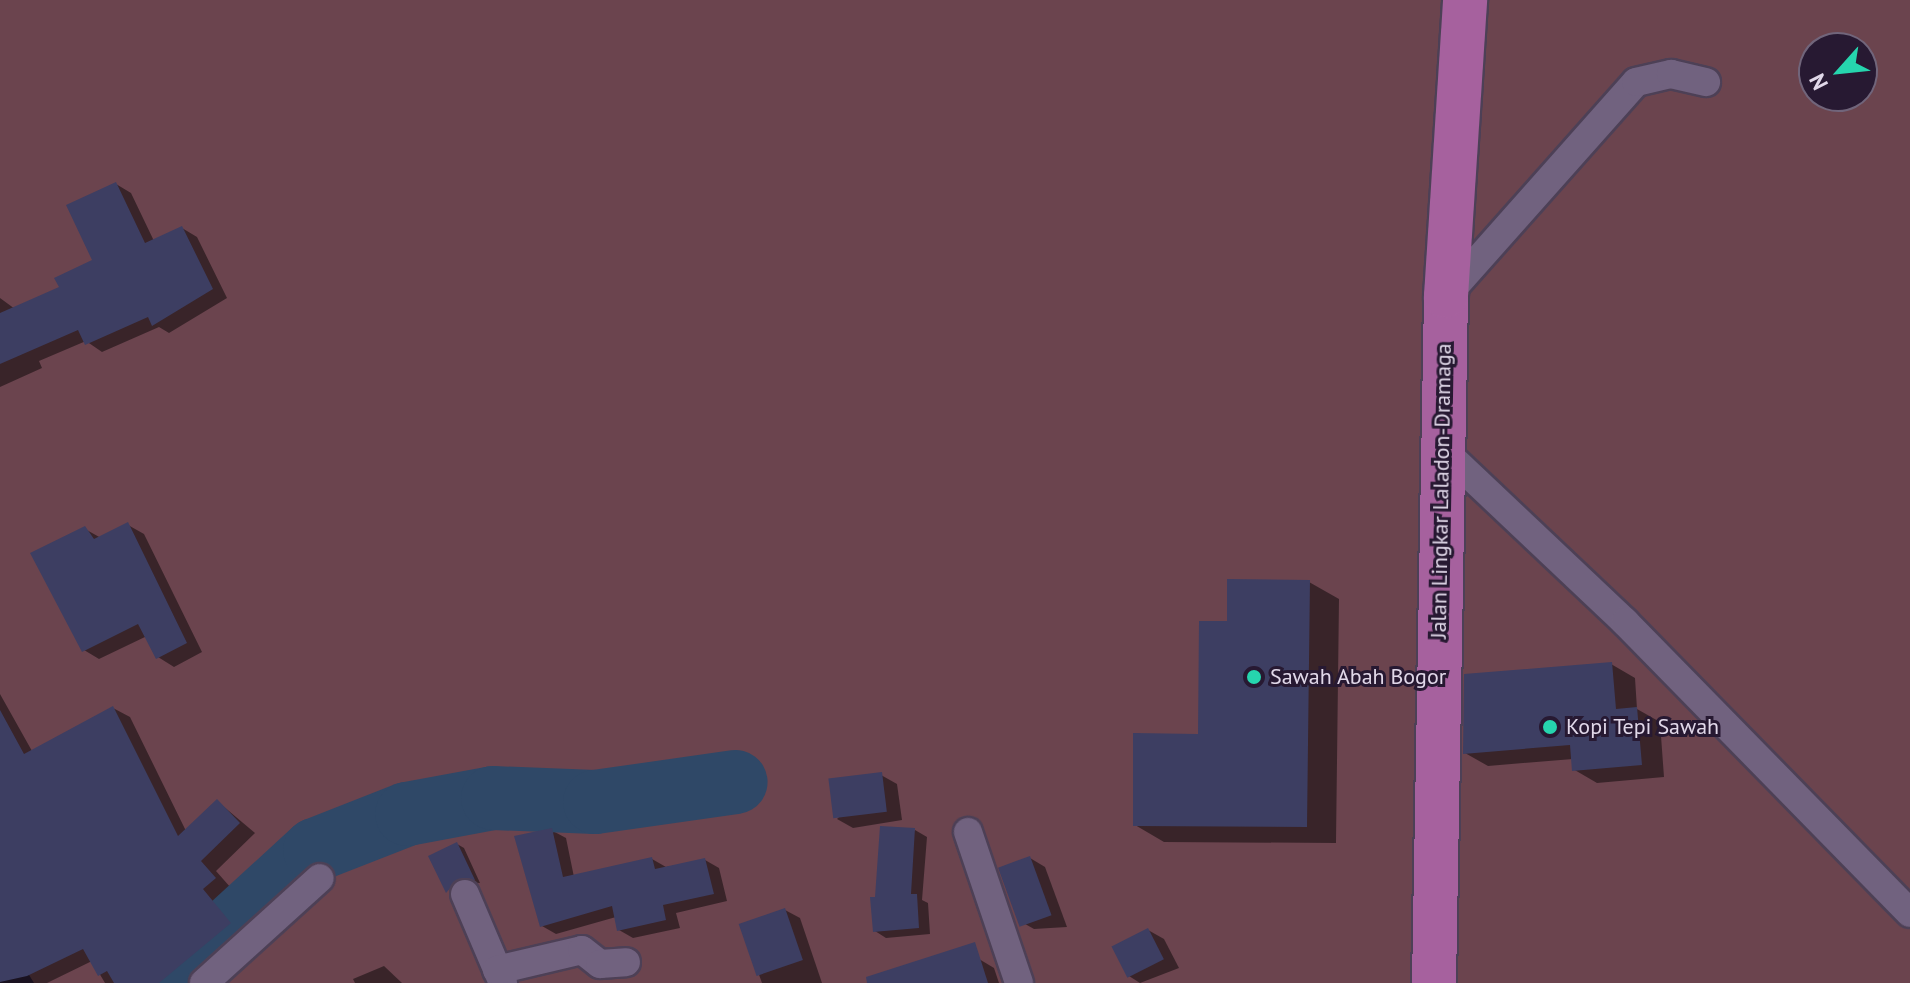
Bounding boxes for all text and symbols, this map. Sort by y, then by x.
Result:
north arrow [1798,32,1878,112]
text: N [1803,69,1834,95]
street label: Jalan Lingkar Laladon-Dramaga [1425,343,1457,639]
place label: Sawah Abah Bogor [1270,664,1447,690]
marker: Sawah Abah Bogor [1245,668,1263,686]
place label: Kopi Tepi Sawah [1566,714,1720,740]
marker: Kopi Tepi Sawah [1541,718,1559,736]

